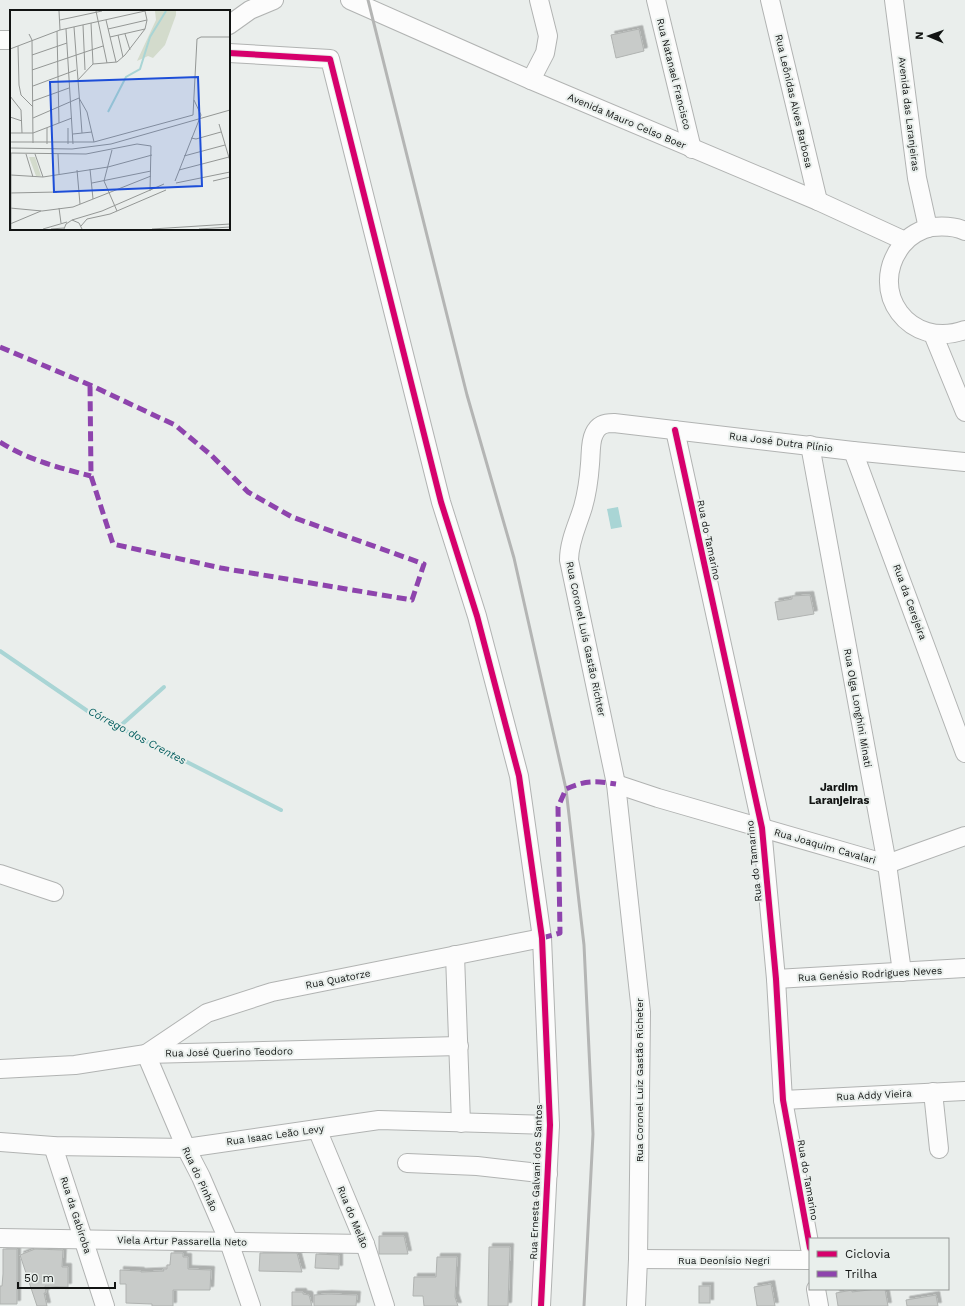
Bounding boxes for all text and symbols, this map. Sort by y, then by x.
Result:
inset map [10,10,230,230]
north arrow [909,16,949,56]
street label: Rua Natanael Francisco [655,17,693,131]
text: N [913,31,926,40]
street label: Rua Leônidas Alves Barbosa [773,33,815,169]
street label: Avenida das Laranjeiras [897,56,921,172]
street label: Avenida Mauro Celso Boer [566,91,688,151]
street label: Rua José Dutra Plínio [729,430,833,454]
street label: Rua do Tamarino [695,499,723,581]
street label: Rua Coronel Luís Gastão Richter [564,560,608,718]
street label: Rua da Cerejeira [891,563,929,642]
street label: Rua Olga Longhini Minati [842,648,874,768]
water label: Córrego dos Crentes [86,705,188,767]
district label: Jardim Laranjeiras [809,781,869,807]
street label: Rua do Tamarino [744,820,764,902]
street label: Rua Joaquim Cavalari [773,826,877,866]
street label: Rua Genésio Rodrigues Neves [798,965,942,983]
street label: Rua Quatorze [305,967,372,991]
street label: Rua Coronel Luiz Gastão Richeter [634,998,645,1162]
street label: Rua José Querino Teodoro [165,1045,293,1059]
street label: Rua Addy Vieira [836,1088,912,1102]
street label: Rua Ernesta Galvani dos Santos [528,1104,544,1260]
street label: Rua Isaac Leão Levy [225,1123,325,1147]
street label: Rua do Tamarino [795,1139,821,1221]
street label: Rua do Pinhão [180,1145,220,1213]
street label: Rua da Gabiroba [58,1175,94,1255]
street label: Rua do Melão [336,1184,370,1250]
street label: Viela Artur Passarella Neto [117,1234,247,1248]
legend [809,1238,949,1290]
text: Ciclovia [845,1247,890,1261]
street label: Rua Deonísio Negri [678,1255,770,1266]
scale bar [18,1264,115,1290]
text: Trilha [845,1267,878,1281]
text: 50 m [24,1271,54,1285]

